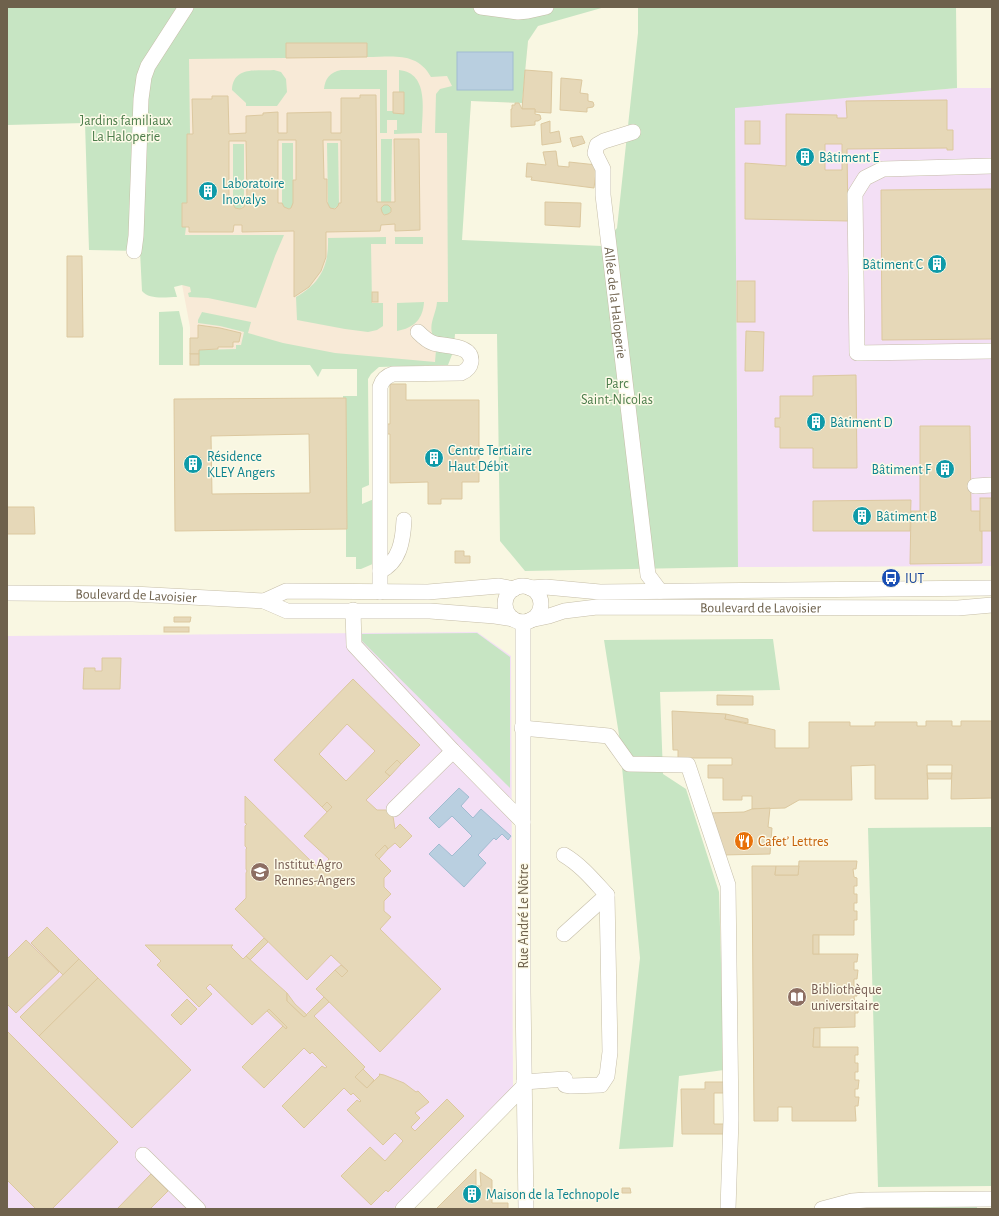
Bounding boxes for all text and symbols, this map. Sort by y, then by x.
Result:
park label: Jardins familiaux La Haloperie [80,114,172,144]
building icon: Bâtiment E [794,146,816,168]
place label: Bâtiment E [819,151,879,165]
place label: Laboratoire Inovalys [222,177,285,207]
building icon: Laboratoire Inovalys [197,180,219,202]
street label: Allée de la Haloperie [601,246,628,360]
building icon: Bâtiment C [926,253,948,275]
place label: Bâtiment C [862,258,923,272]
park label: Parc Saint-Nicolas [581,377,653,407]
building icon: Bâtiment D [805,411,827,433]
place label: Bâtiment D [830,416,893,430]
place label: Centre Tertiaire Haut Débit [448,444,532,474]
building icon: Centre Tertiaire Haut Débit [423,447,445,469]
place label: Résidence KLEY Angers [207,450,275,480]
building icon: Résidence KLEY Angers [182,453,204,475]
building icon: Bâtiment F [934,458,956,480]
place label: Bâtiment F [871,463,932,477]
building icon: Bâtiment B [851,505,873,527]
place label: Bâtiment B [876,510,937,524]
bus stop icon: IUT [880,567,902,589]
place label: IUT [905,572,925,586]
street label: Boulevard de Lavoisier [75,588,197,605]
street label: Boulevard de Lavoisier [700,601,822,616]
restaurant icon: Cafet’ Lettres [733,830,755,852]
place label: Cafet’ Lettres [758,835,829,849]
place label: Institut Agro Rennes-Angers [274,858,355,888]
school or university icon: Institut Agro Rennes-Angers [249,861,271,883]
street label: Rue André Le Nôtre [517,863,531,969]
place label: Bibliothèque universitaire [811,983,882,1013]
library icon: Bibliothèque universitaire [786,986,808,1008]
building icon: Maison de la Technopole [461,1183,483,1205]
place label: Maison de la Technopole [486,1188,619,1202]

